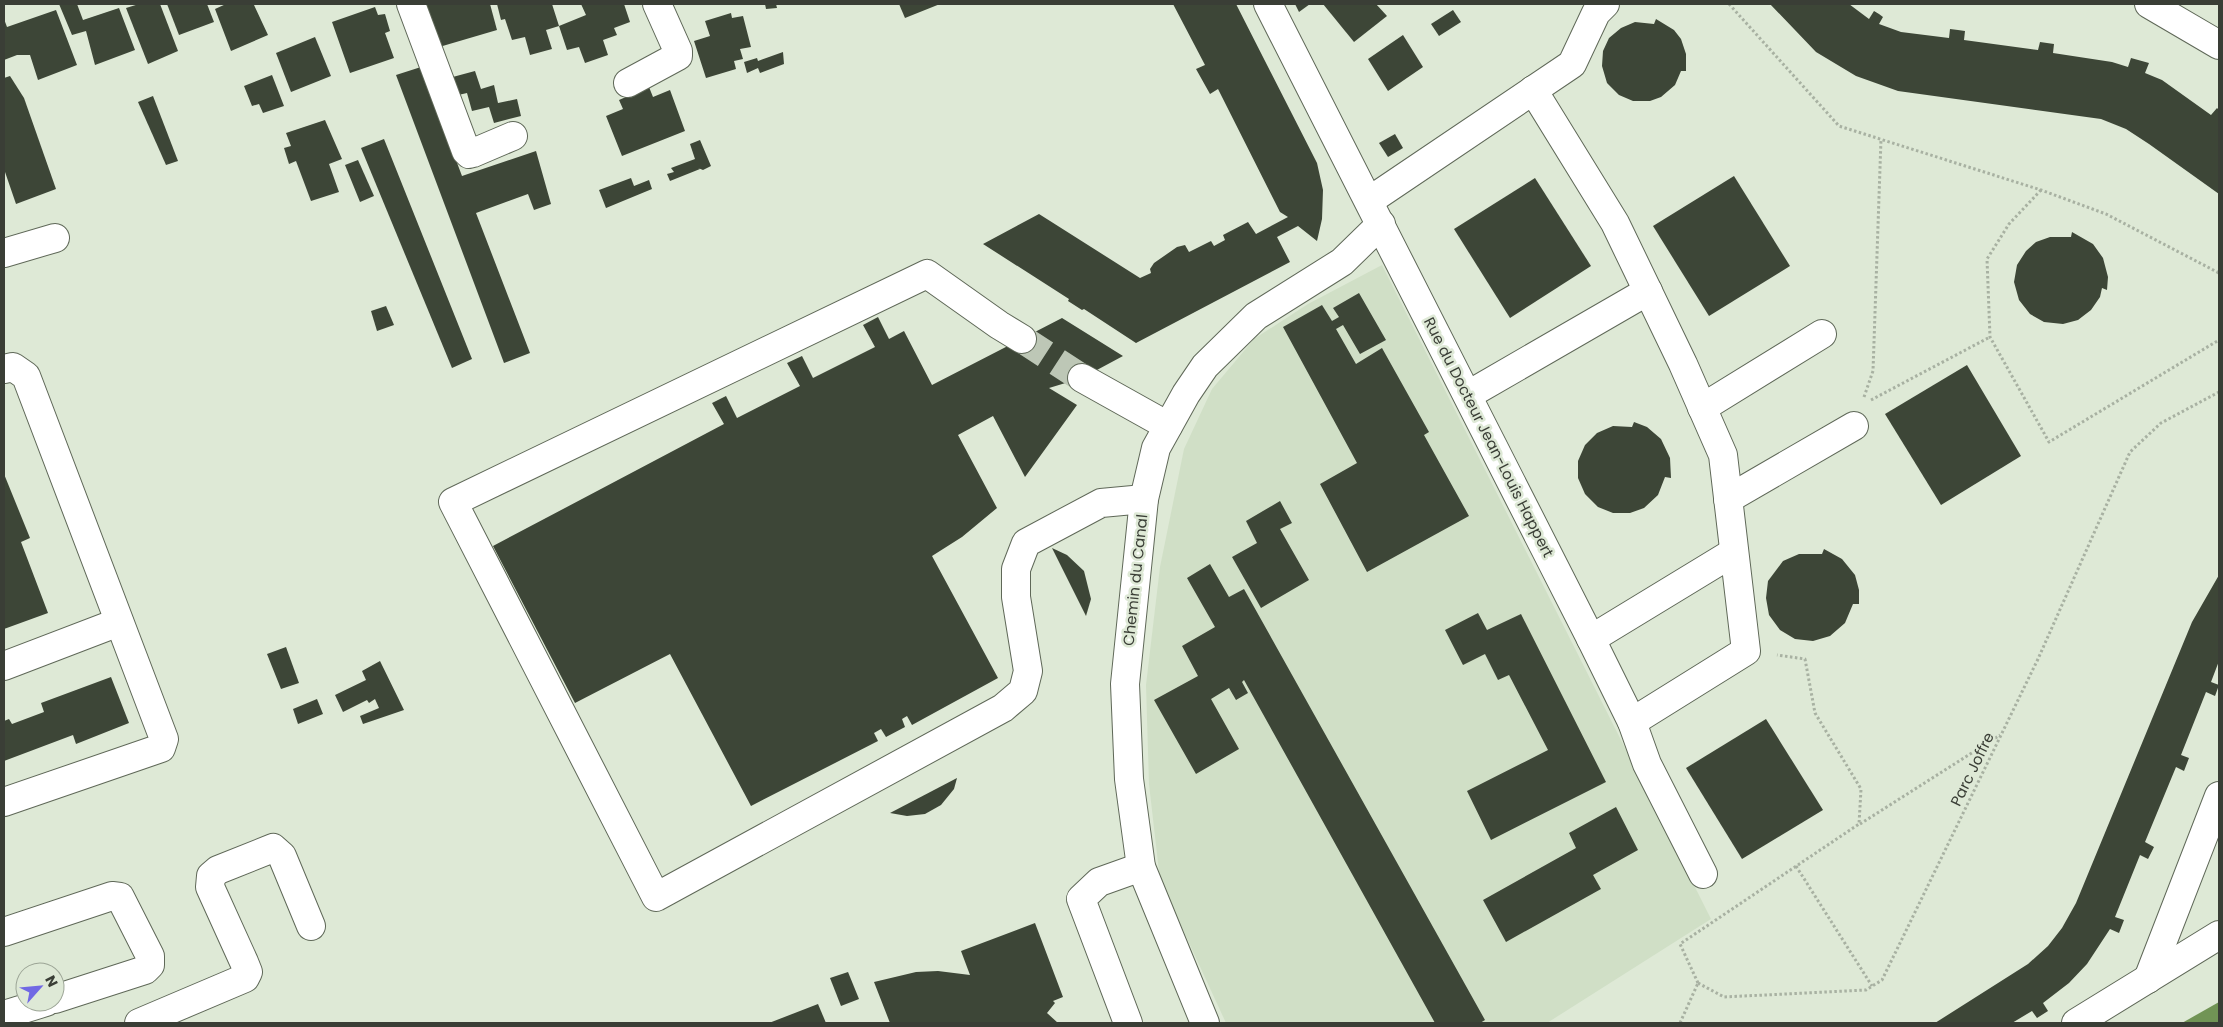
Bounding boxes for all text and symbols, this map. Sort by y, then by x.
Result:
street label: Rue du Docteur Jean-Louis Happert [1419,313,1559,561]
street label: Chemin du Canal [1118,513,1152,647]
street label: Parc Joffre [1945,729,1999,809]
north arrow [15,962,65,1012]
text: N [40,972,63,990]

